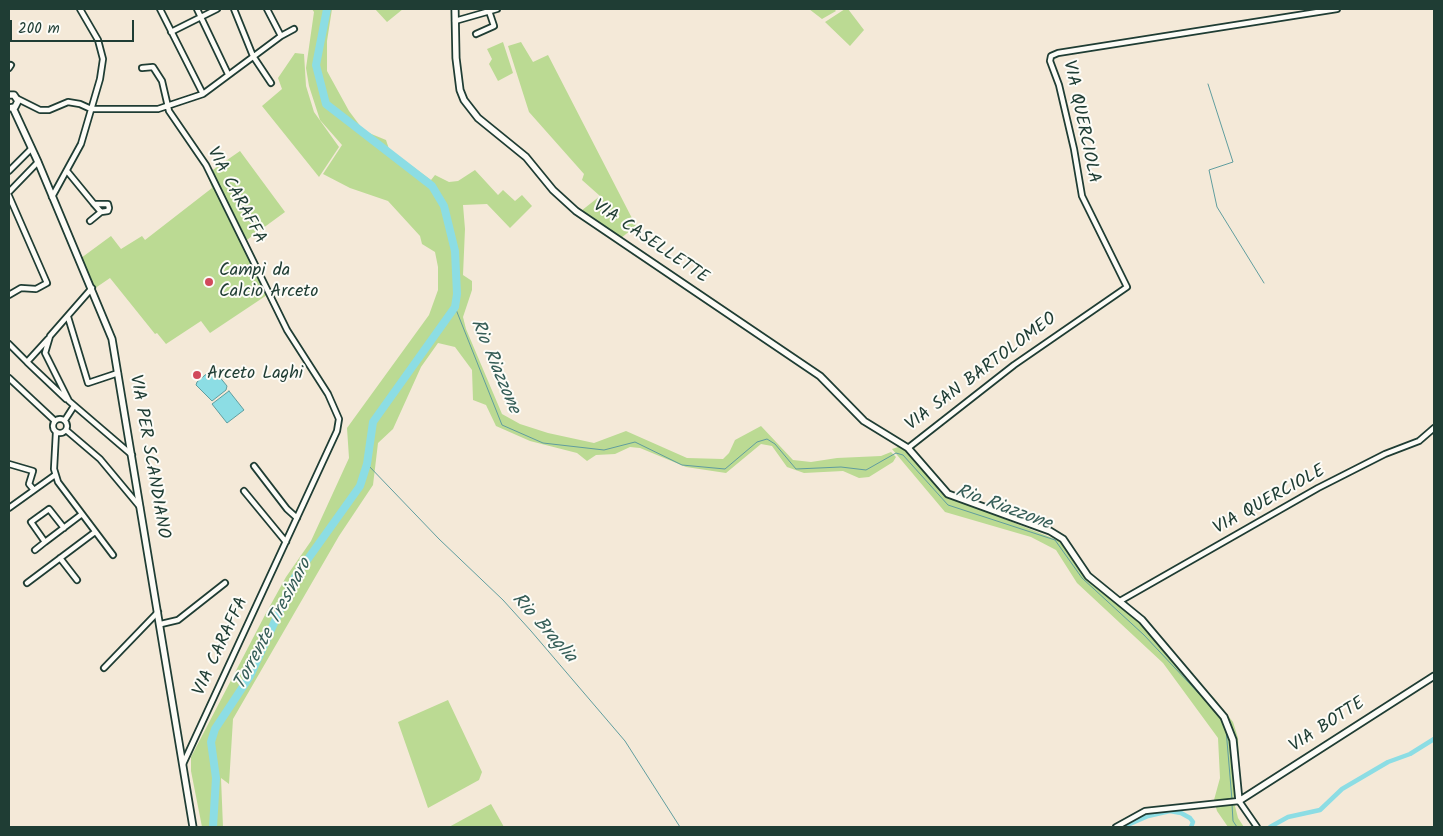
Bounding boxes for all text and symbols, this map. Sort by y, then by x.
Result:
scale bar [12,10,136,42]
text: 200 m [18,17,60,41]
street label: VIA QUERCIOLA [1056,59,1104,185]
street label: VIA CARAFFA [201,144,269,248]
street label: VIA CASELLETTE [588,196,712,290]
place label: Campi da Calcio Arceto [219,261,318,304]
marker: Campi da Calcio Arceto [203,276,215,288]
street label: VIA SAN BARTOLOMEO [902,309,1062,437]
water label: Rio Riazzone [464,316,524,418]
place label: Arceto Laghi [207,364,303,386]
marker: Arceto Laghi [191,369,203,381]
street label: VIA PER SCANDIANO [123,373,173,541]
street label: VIA QUERCIOLE [1210,461,1330,541]
water label: Rio Riazzone [952,481,1054,537]
water label: Torrente Tresinaro [230,556,318,694]
water label: Rio Braglia [506,589,580,669]
street label: VIA CARAFFA [190,594,254,700]
street label: VIA BOTTE [1286,694,1370,758]

